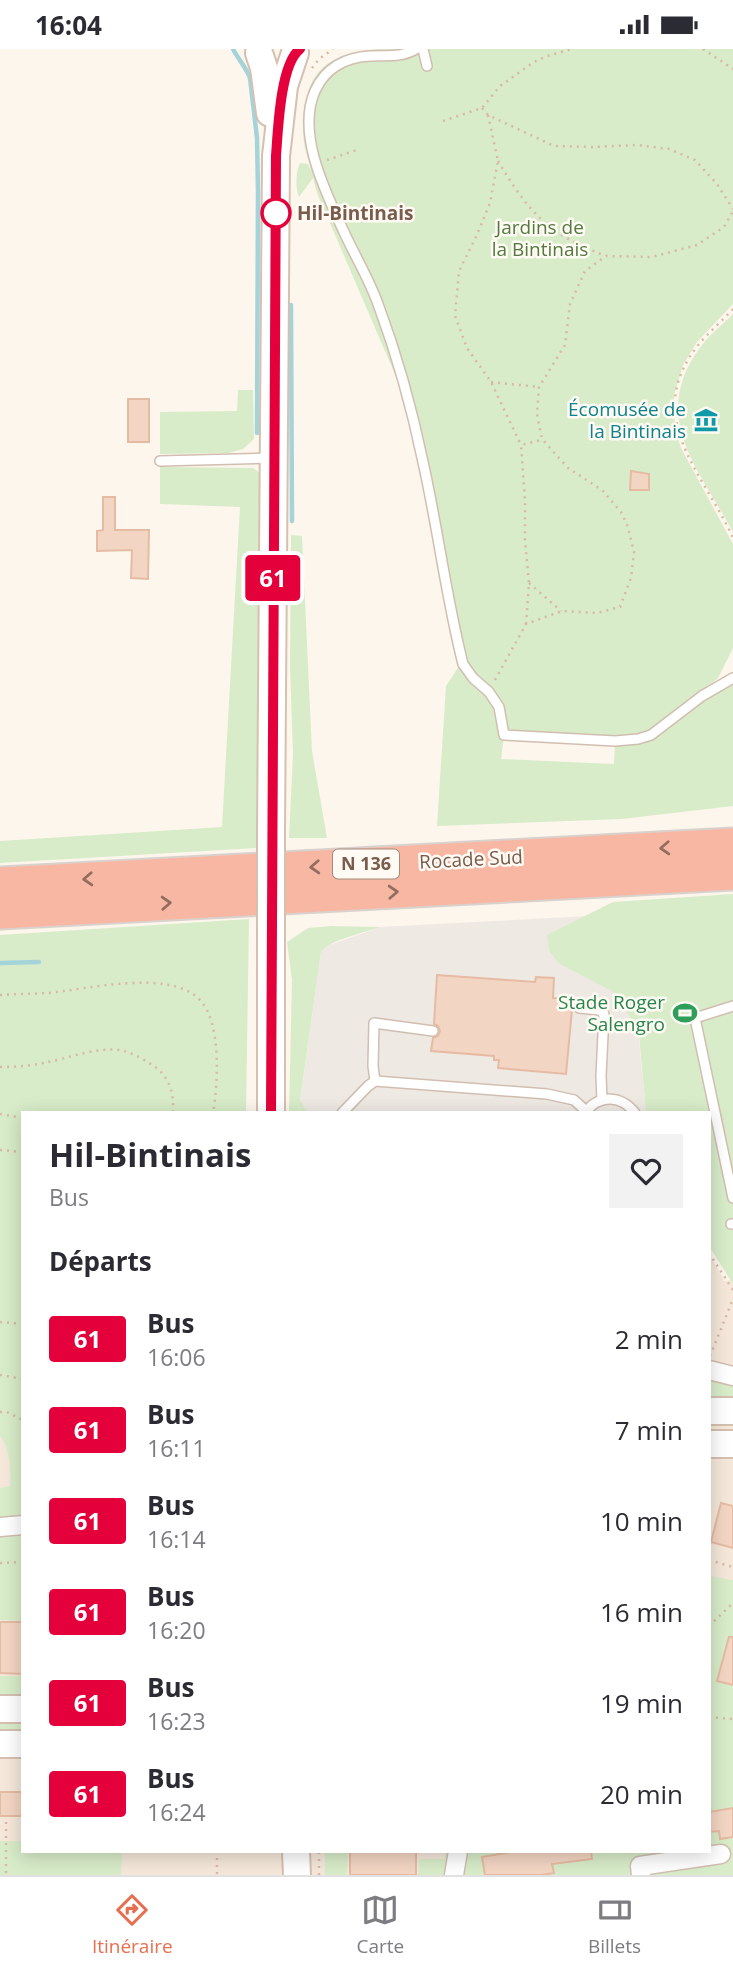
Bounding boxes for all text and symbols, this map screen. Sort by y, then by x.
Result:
text: 16:04 [35,7,102,43]
marker: Hil-Bintinais [261,198,291,228]
place label: Hil-Bintinais [297,200,414,226]
park label: Jardins de la Bintinais [492,214,588,262]
place label: Écomusée de la Bintinais [568,396,686,444]
museum icon: Écomusée de la Bintinais [692,406,720,434]
line badge: 61 [242,555,304,601]
text: 61 [259,561,287,594]
one-way arrow [659,841,670,856]
street label: Rocade Sud [419,843,523,875]
road number: N 136 [333,849,399,879]
one-way arrow [310,859,321,874]
one-way arrow [82,872,93,887]
one-way arrow [388,884,399,899]
one-way arrow [161,896,172,911]
place label: Stade Roger Salengro [558,989,665,1037]
sports icon: Stade Roger Salengro [671,999,699,1027]
text: Hil-Bintinais [49,1132,251,1177]
button: heart [609,1134,683,1208]
text: Bus [49,1181,89,1213]
text: Départs [49,1243,152,1279]
text: Bus [147,1305,194,1341]
text: 2 min [615,1321,683,1357]
text: 61 [74,1322,101,1355]
text: 16:06 [147,1341,206,1373]
text: Bus [147,1396,194,1432]
text: 7 min [615,1412,683,1448]
text: 61 [74,1413,101,1446]
text: 16:11 [147,1432,206,1464]
text: Bus [147,1487,194,1523]
text: 10 min [600,1503,683,1539]
text: 61 [74,1504,101,1537]
text: 16:14 [147,1523,206,1555]
text: Bus [147,1578,194,1614]
text: 16 min [600,1594,683,1630]
text: 61 [74,1595,101,1628]
text: 16:20 [147,1614,206,1646]
text: Bus [147,1669,194,1705]
text: 19 min [600,1685,683,1721]
text: 61 [74,1686,101,1719]
text: 16:23 [147,1705,206,1737]
text: Bus [147,1760,194,1796]
text: 20 min [600,1776,683,1812]
text: 61 [74,1777,101,1810]
text: 16:24 [147,1796,206,1828]
tab: Itinéraire [92,1891,173,1959]
tab: Carte [356,1891,404,1959]
tab: Billets [588,1891,641,1959]

